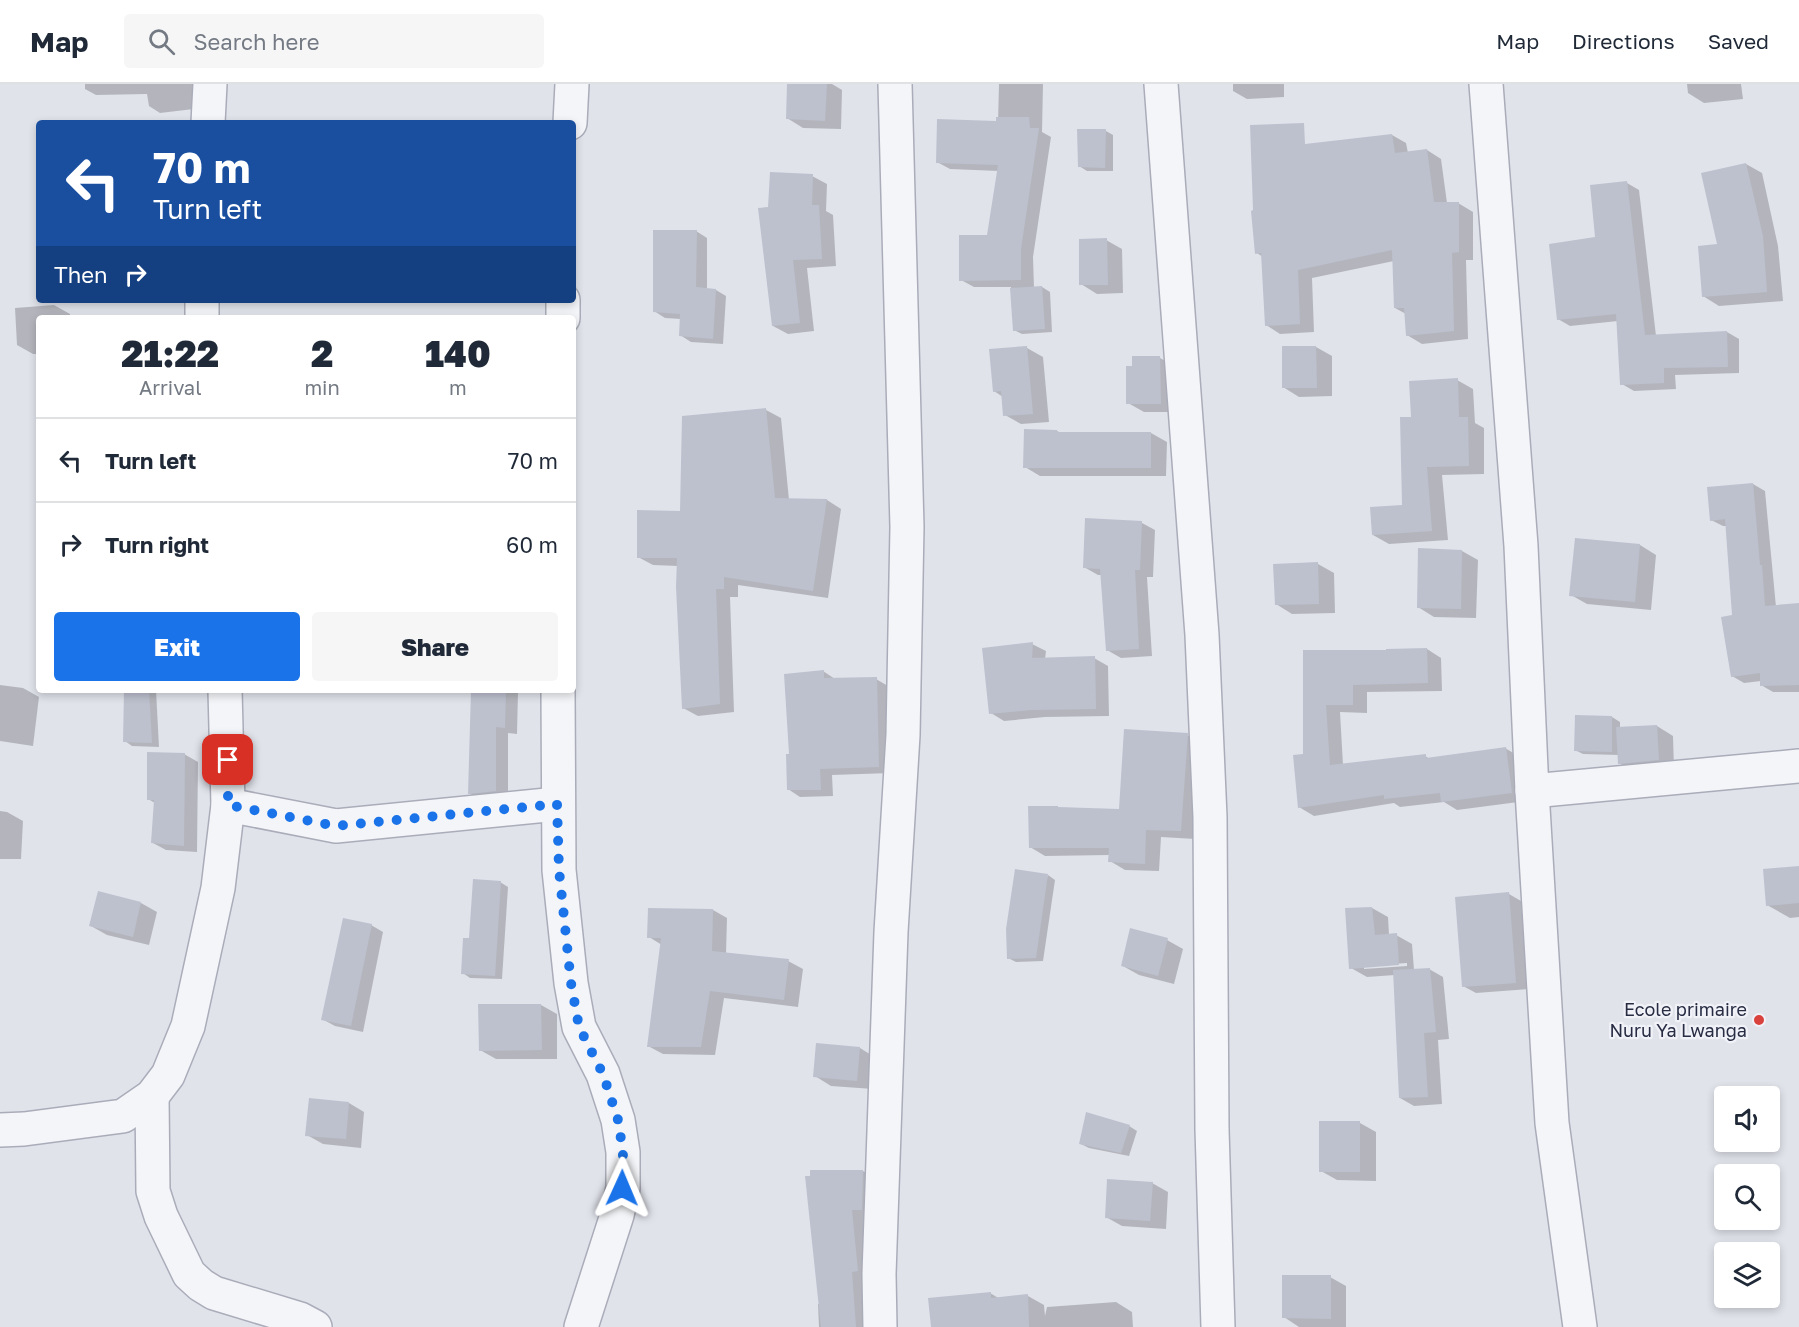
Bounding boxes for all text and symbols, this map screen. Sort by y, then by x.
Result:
search box [124,14,544,68]
text: Map [30,25,88,58]
icon: search [145,25,178,58]
text: Search here [193,28,319,55]
text: Map [1496,28,1539,54]
text: Directions [1572,28,1675,54]
text: Saved [1708,28,1769,54]
text: 70 m [153,142,250,192]
icon: left [54,144,132,222]
text: Turn left [153,193,262,225]
icon: right [119,258,152,291]
text: Then [54,261,107,288]
text: 21:22 [121,332,219,375]
text: 2 [311,332,333,375]
text: 140 [425,332,491,375]
text: Arrival [139,375,202,399]
text: min [304,375,340,399]
text: m [449,375,467,399]
icon: left [54,444,87,477]
text: Turn left [105,447,196,474]
text: 70 m [508,447,558,474]
icon: right [54,528,87,561]
text: Turn right [105,531,209,558]
text: 60 m [506,531,558,558]
button: Exit [54,612,300,681]
button: Share [312,612,558,681]
pin [202,734,253,785]
icon: arrive [211,743,244,776]
place label: Ecole primaire Nuru Ya Lwanga [1609,998,1747,1041]
marker: Ecole primaire Nuru Ya Lwanga [1752,1013,1766,1027]
map controls [1714,1086,1780,1308]
button: sound [1714,1086,1780,1152]
position arrow [590,1156,654,1220]
button: search [1714,1164,1780,1230]
button: layers [1714,1242,1780,1308]

